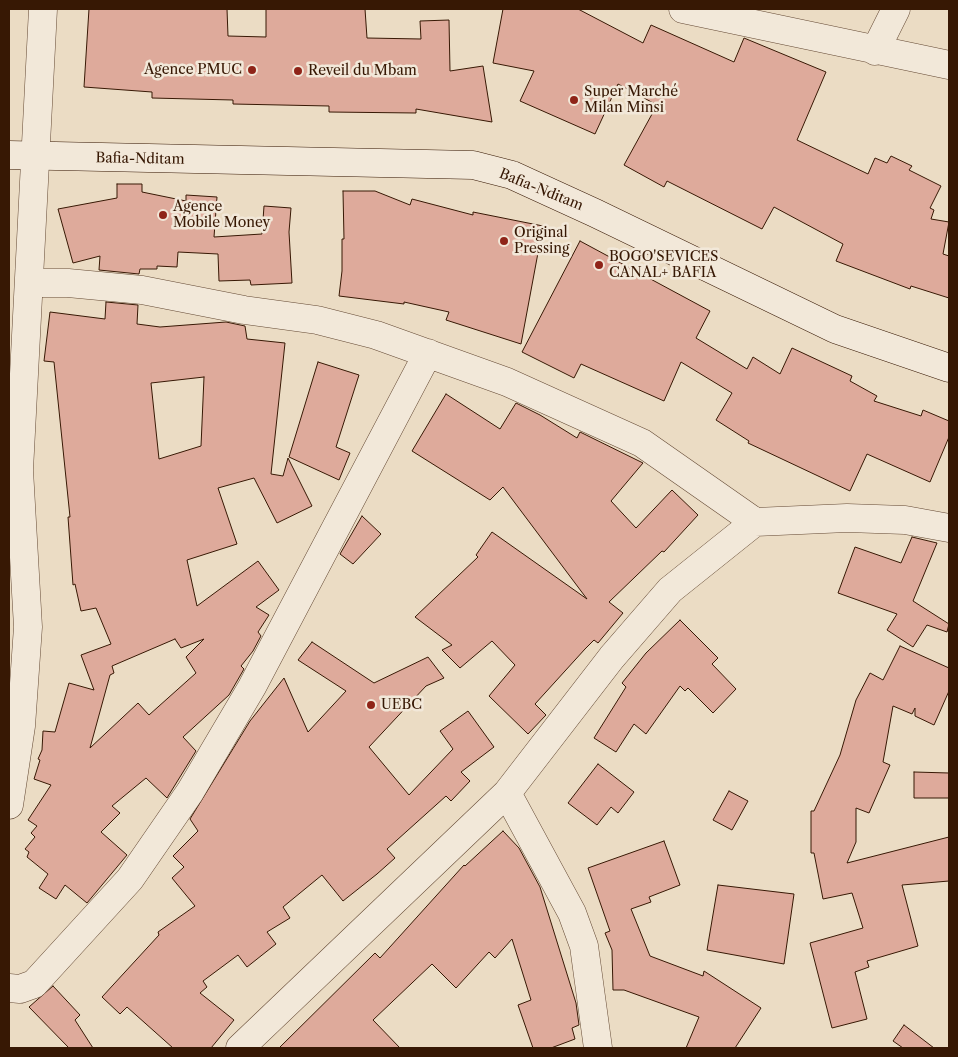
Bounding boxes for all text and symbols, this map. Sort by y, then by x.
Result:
place label: Agence PMUC [144,62,242,78]
place label: Reveil du Mbam [308,63,417,79]
marker: Agence PMUC [246,64,258,76]
marker: Reveil du Mbam [292,65,304,77]
place label: Super Marché Milan Minsi [584,84,678,116]
marker: Super Marché Milan Minsi [568,94,580,106]
street label: Bafia-Nditam [95,150,185,168]
street label: Bafia-Nditam [497,166,585,214]
place label: Agence Mobile Money [173,199,270,232]
marker: Agence Mobile Money [157,209,169,221]
place label: Original Pressing [514,225,569,258]
marker: Original Pressing [498,235,510,247]
place label: BOGO'SEVICES CANAL+ BAFIA [609,249,718,282]
marker: BOGO'SEVICES CANAL+ BAFIA [593,259,605,271]
place label: UEBC [381,697,422,713]
marker: UEBC [365,699,377,711]

